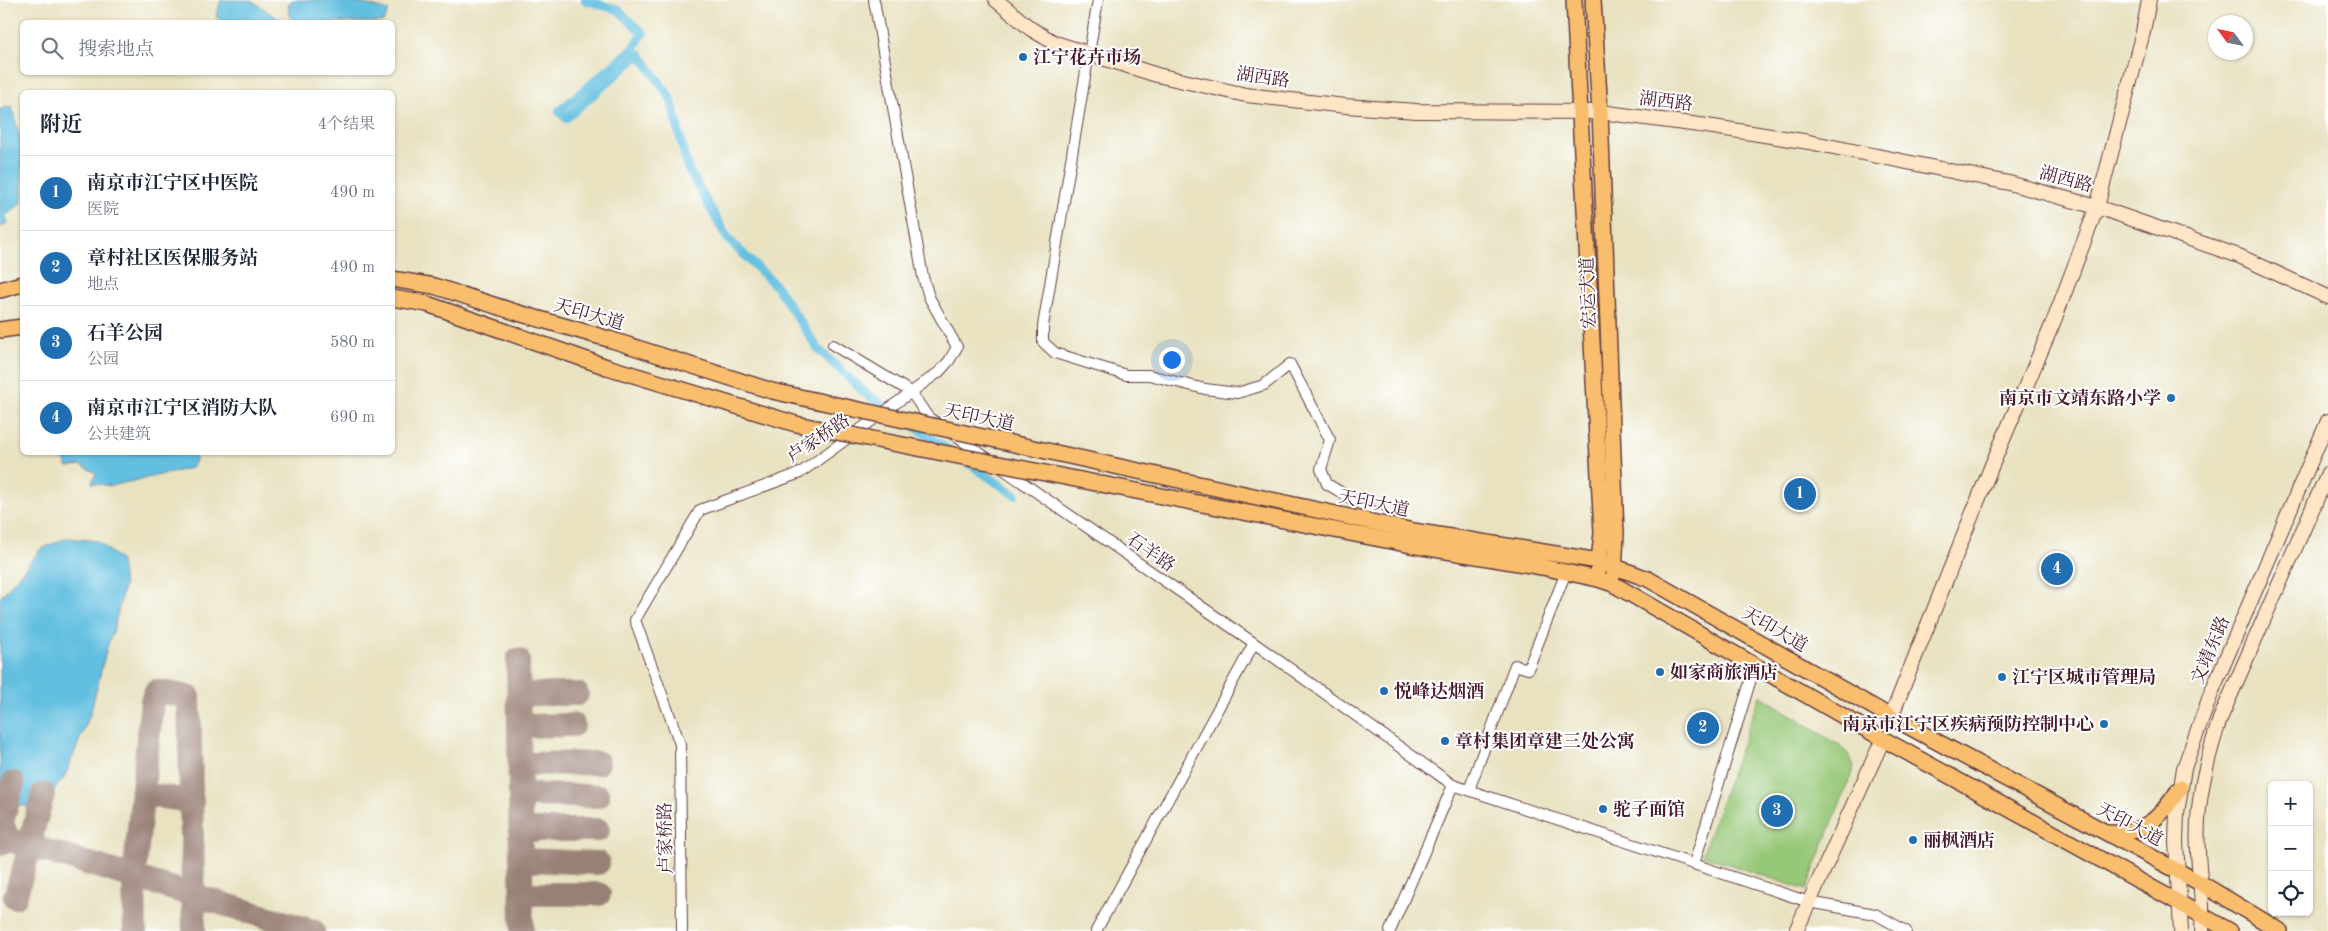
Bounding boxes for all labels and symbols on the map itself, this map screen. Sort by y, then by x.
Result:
north arrow [2208,15,2253,60]
place label: 江宁花卉市场 [1033,47,1141,67]
marker: 江宁花卉市场 [1017,51,1029,63]
street label: 湖西路 [1235,63,1291,91]
street label: 湖西路 [1638,88,1694,114]
street label: 湖西路 [2037,162,2095,196]
street label: 宏运大道 [1577,257,1599,329]
street label: 天印大道 [552,294,626,334]
your location [1159,347,1185,373]
place label: 南京市文靖东路小学 [1999,388,2161,408]
marker: 南京市文靖东路小学 [2165,392,2177,404]
street label: 天印大道 [942,400,1016,434]
street label: 卢家桥路 [783,410,853,466]
pin: 1 [1784,475,1816,513]
street label: 天印大道 [1337,486,1411,520]
street label: 石羊路 [1123,528,1179,576]
pin: 4 [2041,550,2073,588]
street label: 天印大道 [1739,602,1811,656]
street label: 文靖东路 [2187,613,2233,687]
place label: 如家商旅酒店 [1670,662,1778,682]
marker: 如家商旅酒店 [1654,666,1666,678]
place label: 江宁区城市管理局 [2012,667,2156,687]
marker: 江宁区城市管理局 [1996,671,2008,683]
place label: 悦峰达烟酒 [1394,681,1484,701]
marker: 悦峰达烟酒 [1378,685,1390,697]
pin: 2 [1687,709,1719,747]
place label: 南京市江宁区疾病预防控制中心 [1842,714,2094,734]
marker: 南京市江宁区疾病预防控制中心 [2098,718,2110,730]
place label: 章村集团章建三处公寓 [1455,731,1635,751]
marker: 章村集团章建三处公寓 [1439,735,1451,747]
pin: 3 [1761,792,1793,830]
street label: 天印大道 [2094,798,2166,850]
place label: 驼子面馆 [1613,799,1685,819]
street label: 卢家桥路 [654,802,676,874]
marker: 驼子面馆 [1597,803,1609,815]
place label: 丽枫酒店 [1923,830,1995,850]
marker: 丽枫酒店 [1907,834,1919,846]

